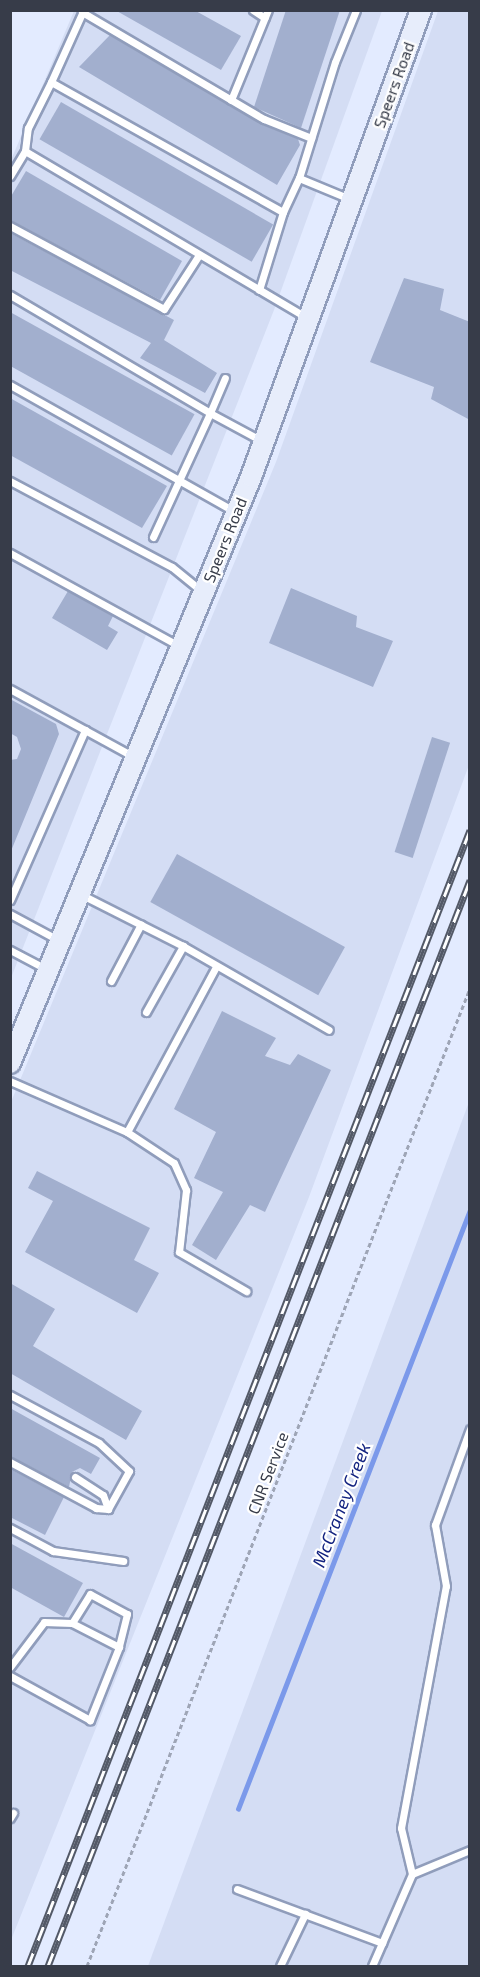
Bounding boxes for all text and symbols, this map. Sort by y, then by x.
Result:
street label: Speers Road [370,39,418,131]
street label: Speers Road [199,494,251,586]
street label: CNR Service [244,1429,292,1517]
water label: McCraney Creek [307,1440,375,1570]

